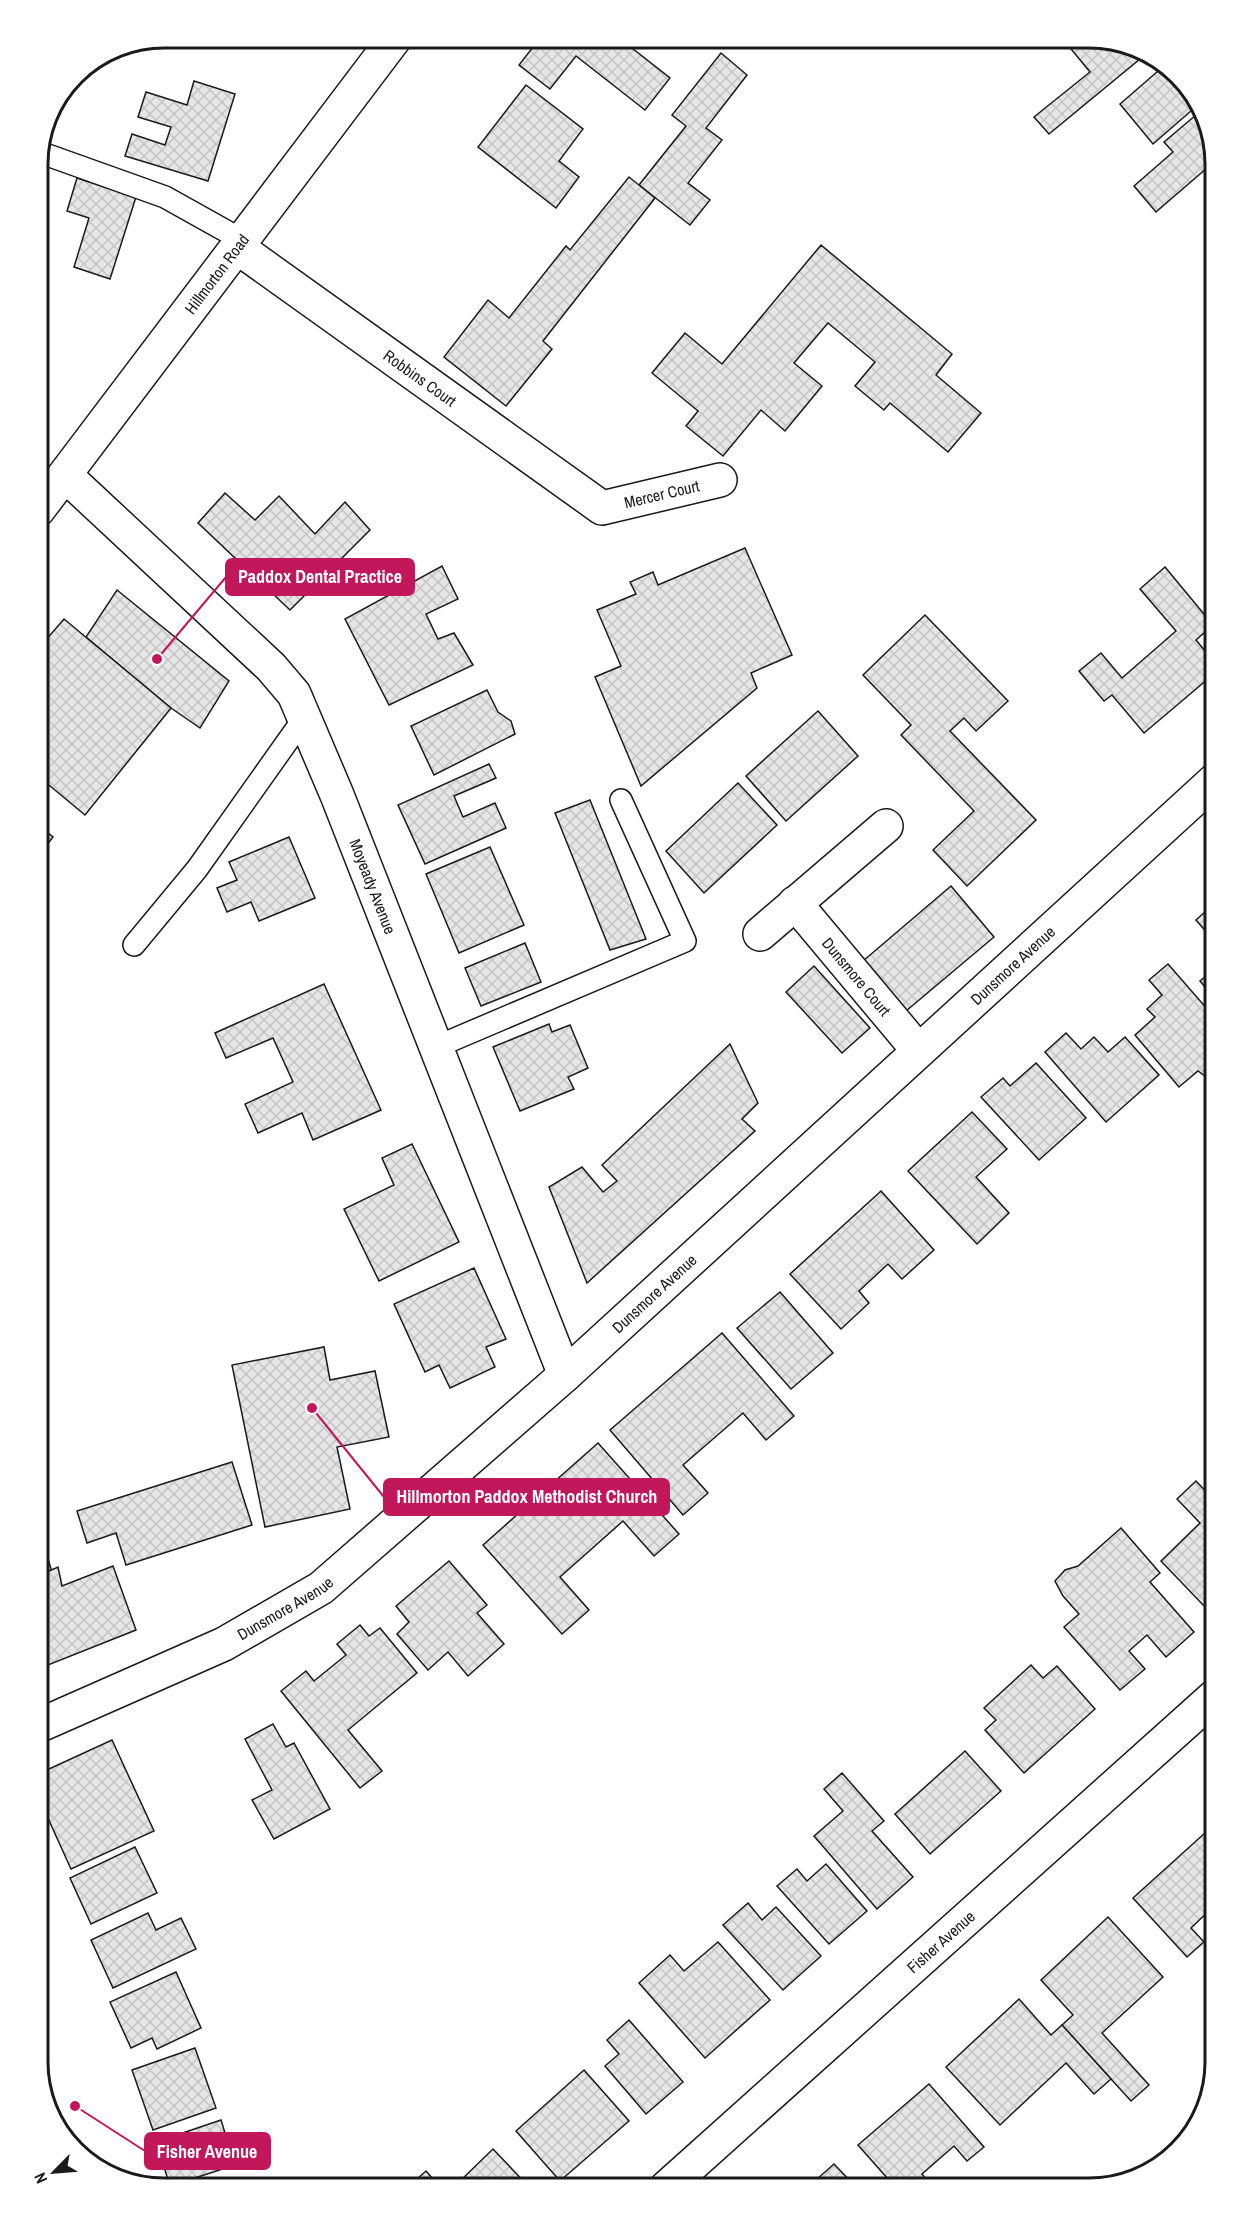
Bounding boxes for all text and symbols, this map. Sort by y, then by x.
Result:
street label: Hillmorton Road [179,229,254,318]
street label: Robbins Court [379,344,461,412]
street label: Mercer Court [622,474,702,513]
callout: Paddox Dental Practice [226,559,414,595]
text: Paddox Dental Practice [238,564,402,589]
street label: Moyeady Avenue [344,836,402,937]
street label: Dunsmore Avenue [965,921,1060,1010]
street label: Dunsmore Court [817,933,896,1021]
street label: Dunsmore Avenue [607,1249,701,1338]
callout: Hillmorton Paddox Methodist Church [384,1479,669,1515]
text: Hillmorton Paddox Methodist Church [397,1484,657,1509]
street label: Dunsmore Avenue [233,1571,338,1645]
street label: Fisher Avenue [902,1905,980,1978]
callout: Fisher Avenue [145,2133,270,2169]
text: Fisher Avenue [157,2139,257,2164]
north arrow [24,2142,84,2202]
text: N [28,2169,52,2187]

